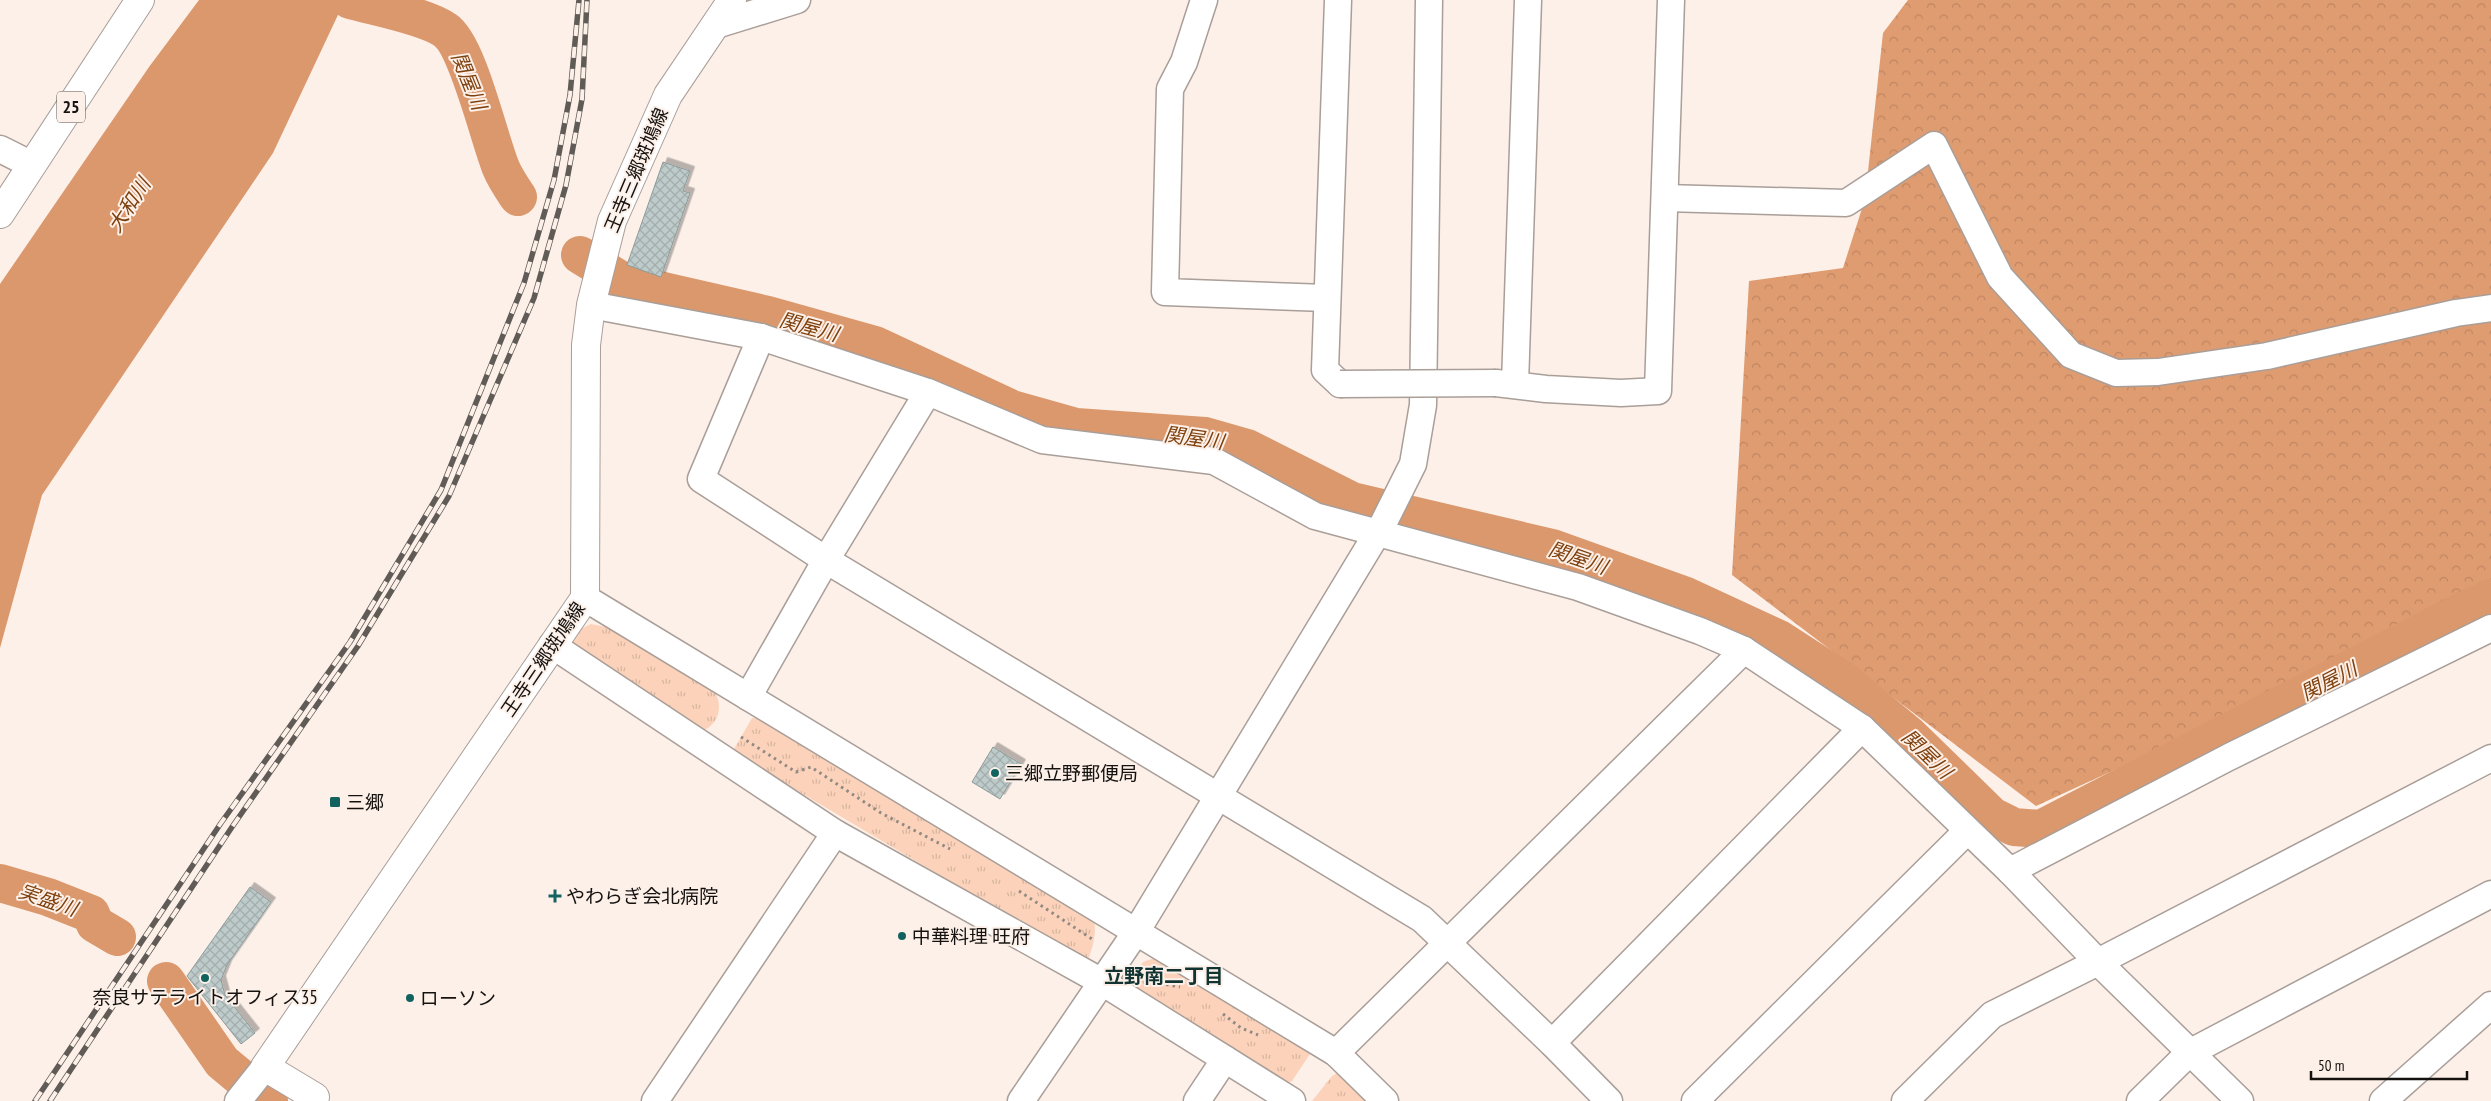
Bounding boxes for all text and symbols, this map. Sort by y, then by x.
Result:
water label: 関屋川 [446,48,493,116]
road number: 25 [57,91,85,122]
street label: 王寺三郷斑鳩線 [599,104,673,236]
water label: 大和川 [102,171,157,237]
water label: 関屋川 [777,307,843,348]
water label: 関屋川 [1162,421,1227,455]
water label: 関屋川 [1545,536,1612,581]
street label: 王寺三郷斑鳩線 [496,597,590,721]
water label: 関屋川 [2296,655,2363,706]
water label: 関屋川 [1896,724,1959,786]
place label: 三郷立野郵便局 [1005,761,1138,785]
marker: 三郷立野郵便局 [989,767,1001,779]
place label: 三郷 [346,790,384,814]
marker: 三郷 [328,795,342,809]
water label: 実盛川 [15,878,82,923]
place label: やわらぎ会北病院 [566,884,718,908]
marker: やわらぎ会北病院 [548,889,562,903]
place label: 中華料理 旺府 [912,924,1030,948]
marker: 中華料理 旺府 [896,930,908,942]
district label: 立野南二丁目 [1104,963,1224,989]
marker: 奈良サテライトオフィス35 [199,972,211,984]
place label: 奈良サテライトオフィス35 [92,985,318,1009]
place label: ローソン [420,986,496,1010]
marker: ローソン [404,992,416,1004]
scale bar [2311,1048,2467,1080]
text: 50 m [2318,1056,2344,1075]

